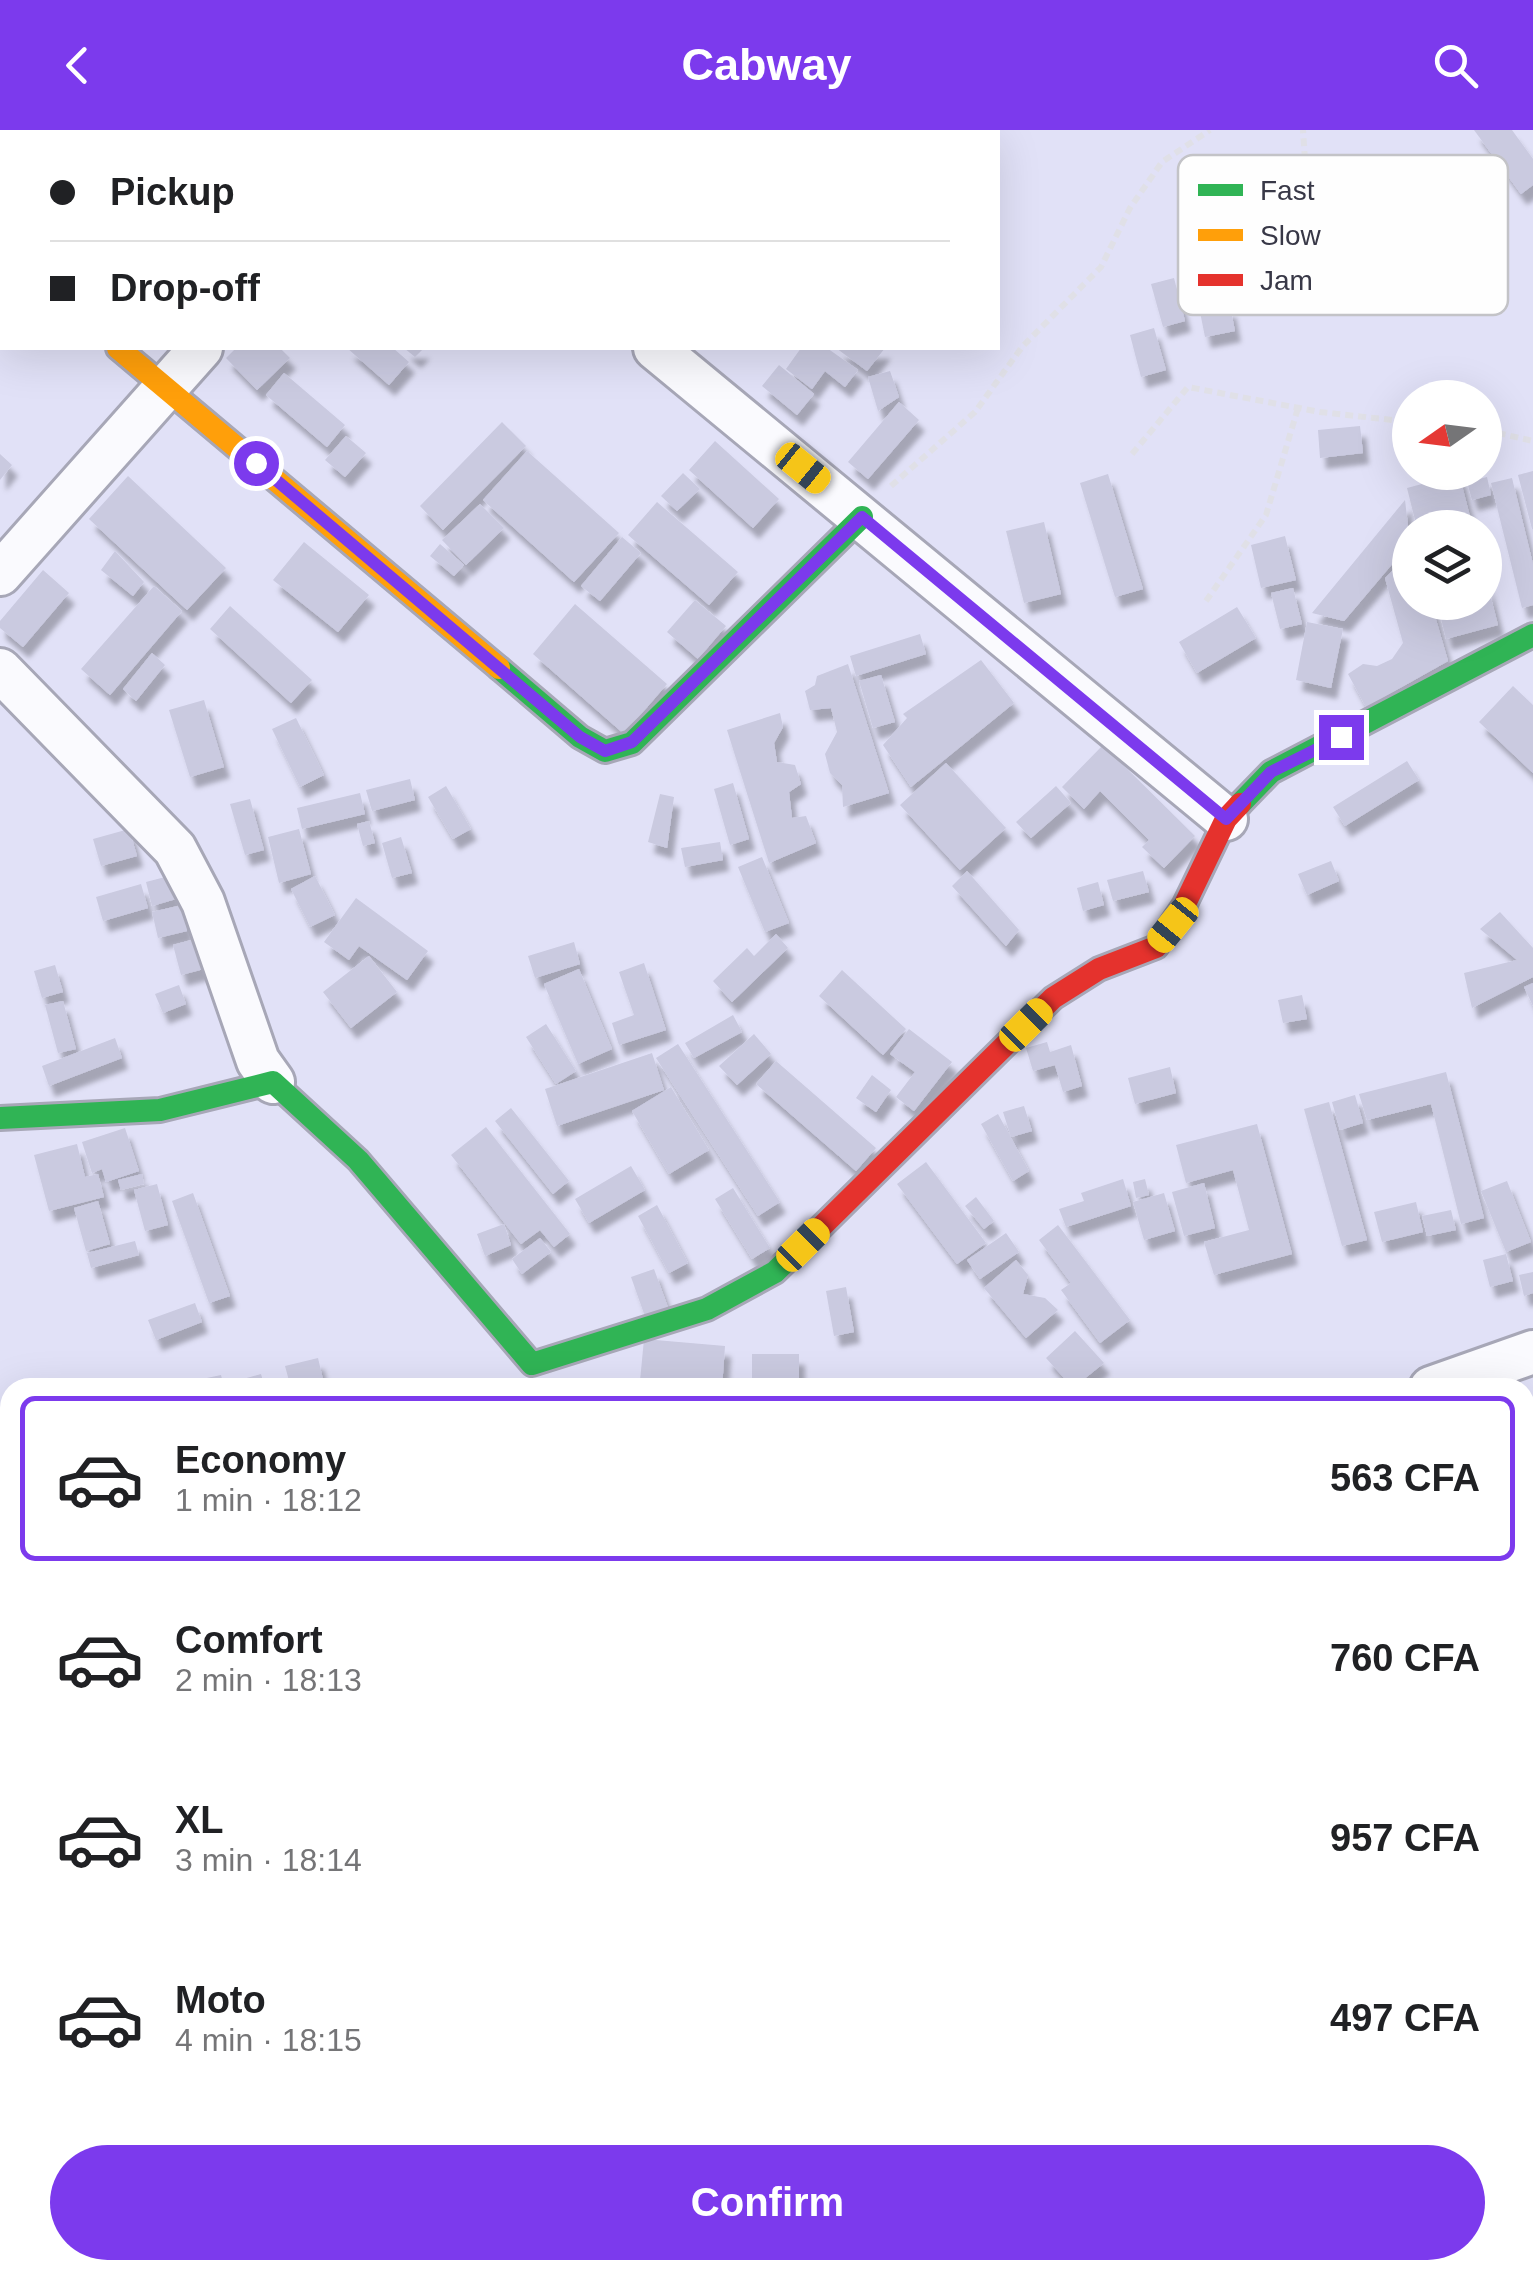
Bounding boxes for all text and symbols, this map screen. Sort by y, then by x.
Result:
icon: back [50,38,105,93]
icon: search [1428,38,1483,93]
text: Cabway [681,39,852,90]
legend [1178,155,1508,315]
text: Pickup [110,171,235,213]
text: Fast [1260,175,1315,206]
text: Slow [1260,220,1321,251]
text: Jam [1260,265,1313,296]
text: Drop-off [110,267,260,309]
north arrow [1392,380,1502,490]
map controls [1392,380,1502,620]
car [770,437,836,499]
route start [234,441,279,486]
button: layers [1392,510,1502,620]
route end [1319,715,1364,760]
car [1142,892,1204,958]
car [994,993,1058,1057]
car [771,1213,835,1277]
icon: car [55,1434,145,1524]
text: Economy [175,1439,346,1481]
text: 563 CFA [1330,1457,1480,1499]
text: 1 min · 18:12 [175,1482,362,1518]
icon: car [55,1614,145,1704]
text: Comfort [175,1619,323,1661]
text: 760 CFA [1330,1637,1480,1679]
text: 2 min · 18:13 [175,1662,362,1698]
icon: car [55,1794,145,1884]
text: XL [175,1799,224,1841]
text: 957 CFA [1330,1817,1480,1859]
text: 3 min · 18:14 [175,1842,362,1878]
icon: car [55,1974,145,2064]
text: Moto [175,1979,266,2021]
text: 497 CFA [1330,1997,1480,2039]
text: 4 min · 18:15 [175,2022,362,2058]
button: Confirm [50,2145,1485,2260]

